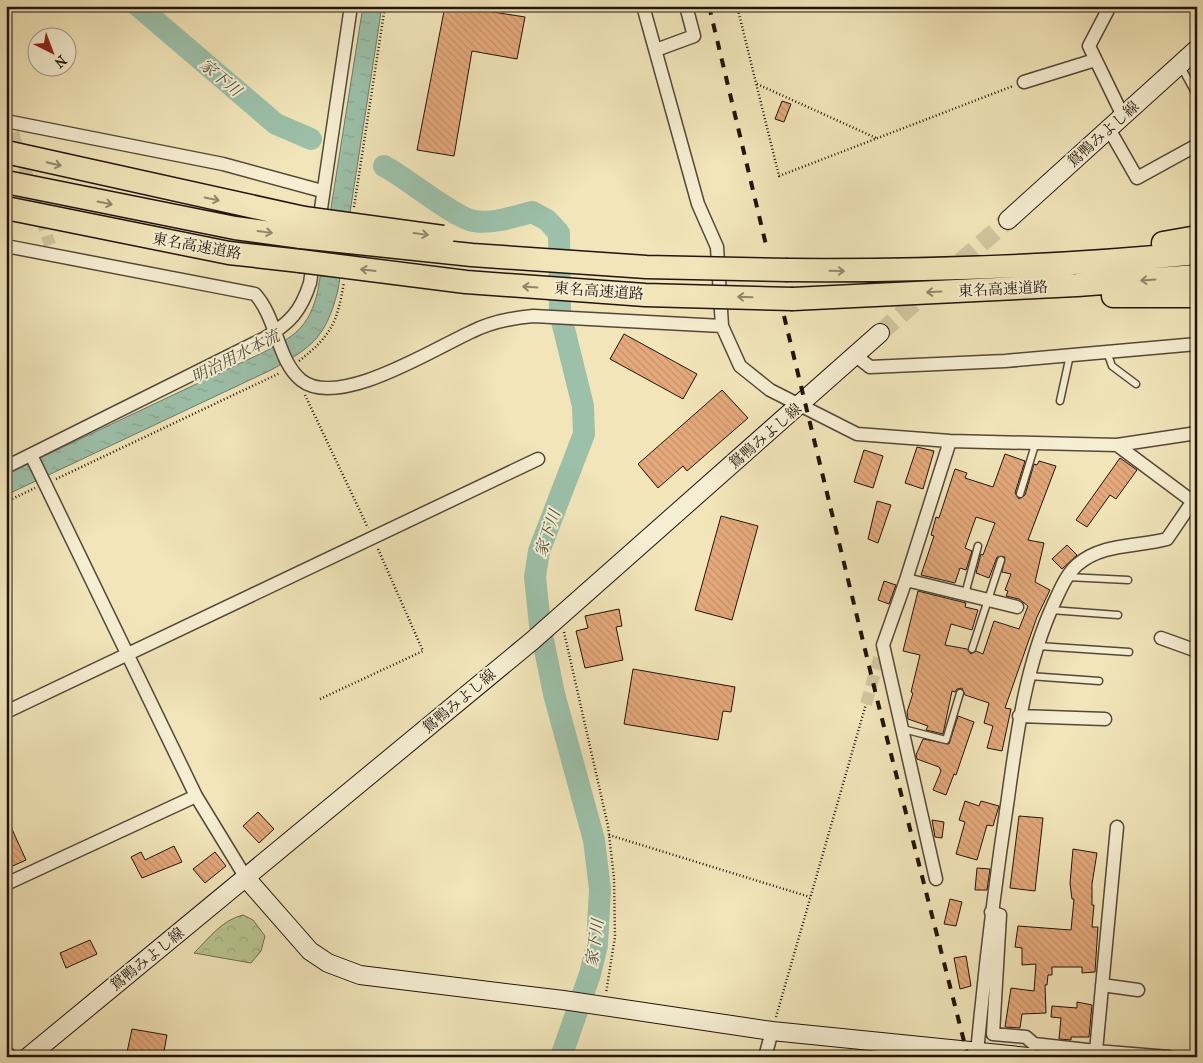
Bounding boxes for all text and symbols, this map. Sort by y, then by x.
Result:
north arrow [28,28,78,78]
text: N [50,51,70,71]
water label: 家下川 [196,55,247,101]
street label: 鴛鴨みよし線 [1064,97,1142,171]
one-way arrow [45,160,61,169]
one-way arrow [204,195,220,204]
one-way arrow [97,198,113,208]
one-way arrow [257,227,273,237]
street label: 東名高速道路 [151,229,243,263]
one-way arrow [413,230,429,240]
one-way arrow [361,265,377,275]
one-way arrow [829,266,845,275]
one-way arrow [1140,275,1156,284]
street label: 東名高速道路 [958,278,1048,300]
street label: 東名高速道路 [553,279,645,303]
one-way arrow [522,282,538,291]
one-way arrow [926,288,942,297]
one-way arrow [737,293,753,302]
water label: 明治用水本流 [188,325,285,387]
street label: 鴛鴨みよし線 [725,400,805,472]
water label: 家下川 [531,505,565,559]
street label: 鴛鴨みよし線 [419,665,499,737]
water label: 家下川 [582,916,608,968]
street label: 鴛鴨みよし線 [106,924,188,994]

